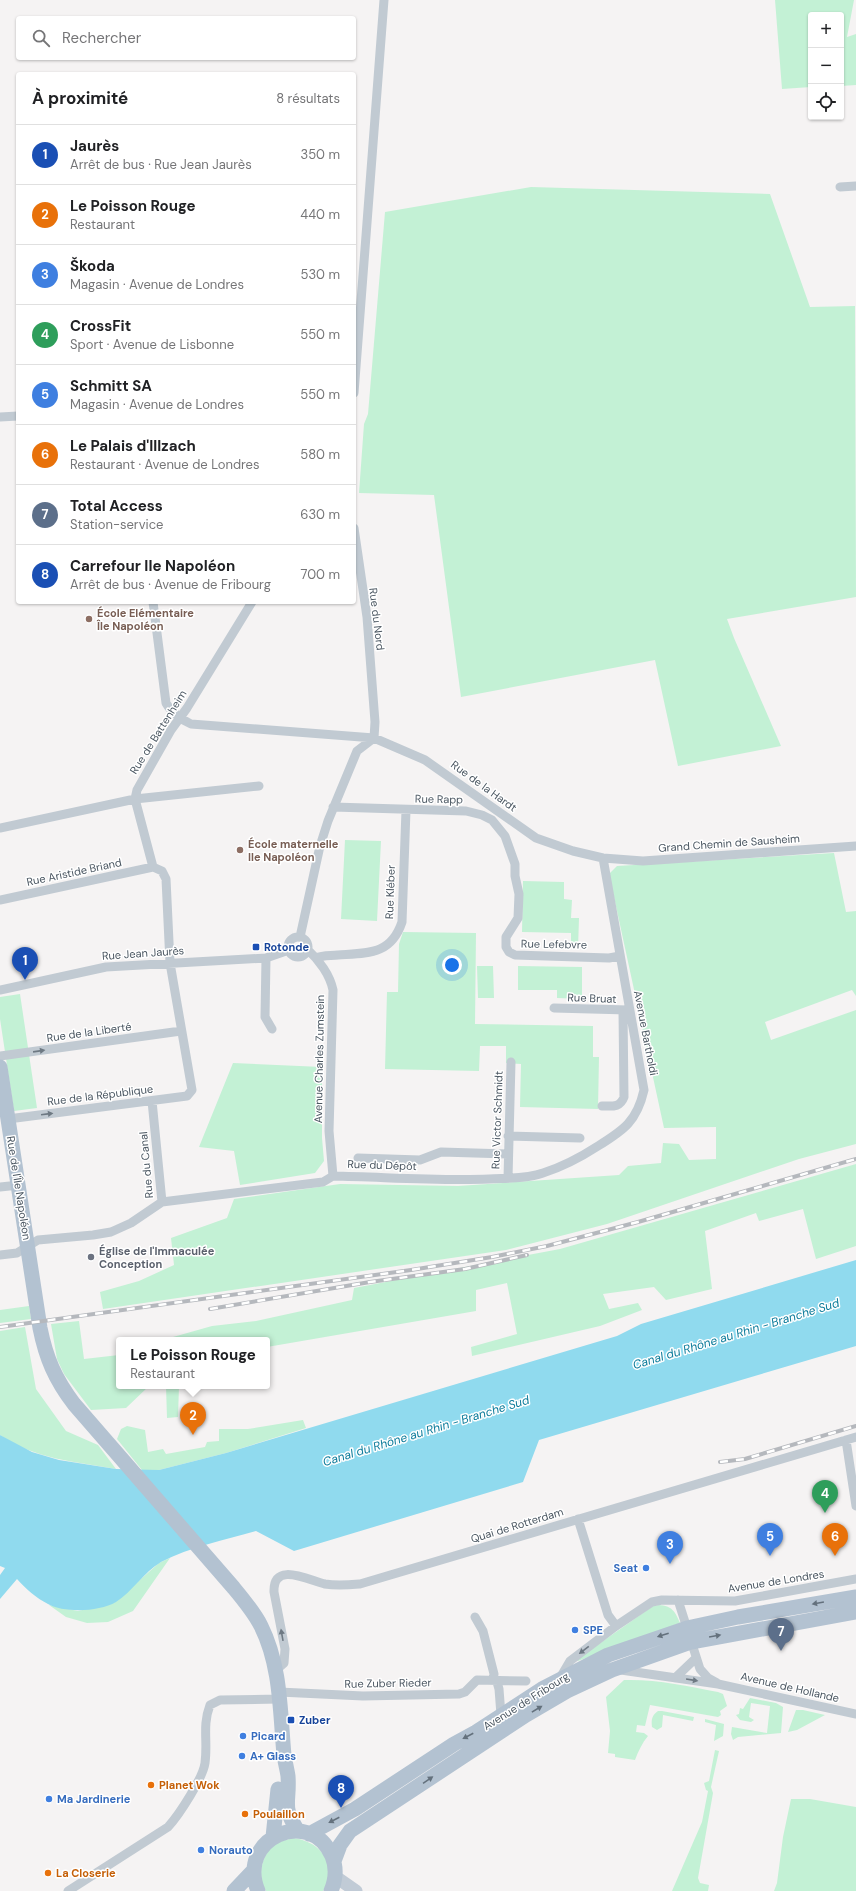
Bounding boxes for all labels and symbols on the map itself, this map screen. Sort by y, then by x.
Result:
street label: Rue du Nord [366,587,388,651]
place label: École Elémentaire Île Napoléon [96,606,194,633]
marker: École Elémentaire Île Napoléon [84,614,94,624]
street label: Rue de Battenheim [126,687,190,777]
street label: Rue de la Hardt [448,757,520,815]
street label: Rue Rapp [415,792,463,806]
street label: Grand Chemin de Sausheim [658,831,800,855]
place label: École maternelle Ile Napoléon [248,837,339,864]
marker: École maternelle Ile Napoléon [235,845,245,855]
street label: Rue Aristide Briand [25,855,123,889]
street label: Rue Kléber [382,865,398,919]
street label: Rue Lefebvre [521,936,587,952]
place label: Rotonde [264,940,309,954]
marker: Rotonde [251,942,261,952]
street label: Rue Jean Jaurès [101,943,185,963]
pin: 1 [12,947,38,980]
your location [442,955,462,975]
street label: Avenue Bartholdi [631,989,661,1077]
street label: Rue Bruat [567,990,617,1006]
street label: Avenue Charles Zumstein [311,995,327,1123]
street label: Rue de la Liberté [46,1019,132,1045]
one-way arrow [33,1048,45,1054]
street label: Rue Victor Schmidt [488,1071,506,1169]
street label: Rue de la République [46,1082,154,1108]
one-way arrow [41,1111,53,1118]
street label: Rue du Canal [136,1131,156,1199]
street label: Rue de l'Île Napoléon [4,1135,34,1241]
street label: Rue du Dépôt [347,1157,417,1173]
place label: Église de l'Immaculée Conception [99,1244,215,1271]
marker: Église de l'Immaculée Conception [86,1252,96,1262]
water label: Canal du Rhône au Rhin - Branche Sud [631,1295,842,1373]
water label: Canal du Rhône au Rhin - Branche Sud [321,1392,532,1470]
pin: 2 [180,1402,206,1435]
pin: 4 [812,1480,838,1513]
street label: Quai de Rotterdam [469,1504,565,1546]
pin: 5 [757,1523,783,1556]
pin: 6 [822,1523,848,1556]
pin: 3 [657,1531,683,1564]
place label: Seat [614,1561,638,1575]
marker: Seat [641,1563,651,1573]
street label: Avenue de Londres [727,1566,825,1596]
one-way arrow [811,1600,824,1606]
pin: 7 [768,1618,794,1651]
place label: SPE [583,1623,603,1637]
marker: SPE [570,1625,580,1635]
one-way arrow [279,1629,285,1641]
one-way arrow [657,1633,669,1639]
one-way arrow [709,1633,721,1639]
one-way arrow [579,1645,590,1654]
street label: Avenue de Fribourg [480,1669,572,1733]
street label: Avenue de Hollande [739,1669,841,1705]
street label: Rue Zuber Rieder [344,1675,432,1691]
one-way arrow [686,1678,698,1684]
one-way arrow [531,1705,543,1712]
place label: Zuber [299,1713,331,1727]
marker: Zuber [286,1715,296,1725]
place label: Picard [251,1729,286,1743]
marker: Picard [238,1731,248,1741]
one-way arrow [462,1733,474,1740]
place label: A+ Glass [250,1749,296,1763]
marker: A+ Glass [237,1751,247,1761]
pin: 8 [328,1775,354,1808]
one-way arrow [423,1776,433,1784]
place label: Planet Wok [159,1778,220,1792]
marker: Planet Wok [146,1780,156,1790]
place label: Ma Jardinerie [57,1792,131,1806]
marker: Ma Jardinerie [44,1794,54,1804]
place label: Poulaillon [253,1807,305,1821]
marker: Poulaillon [240,1809,250,1819]
one-way arrow [328,1816,340,1823]
place label: Norauto [209,1843,253,1857]
marker: Norauto [196,1845,206,1855]
place label: La Closerie [56,1866,116,1880]
marker: La Closerie [43,1868,53,1878]

